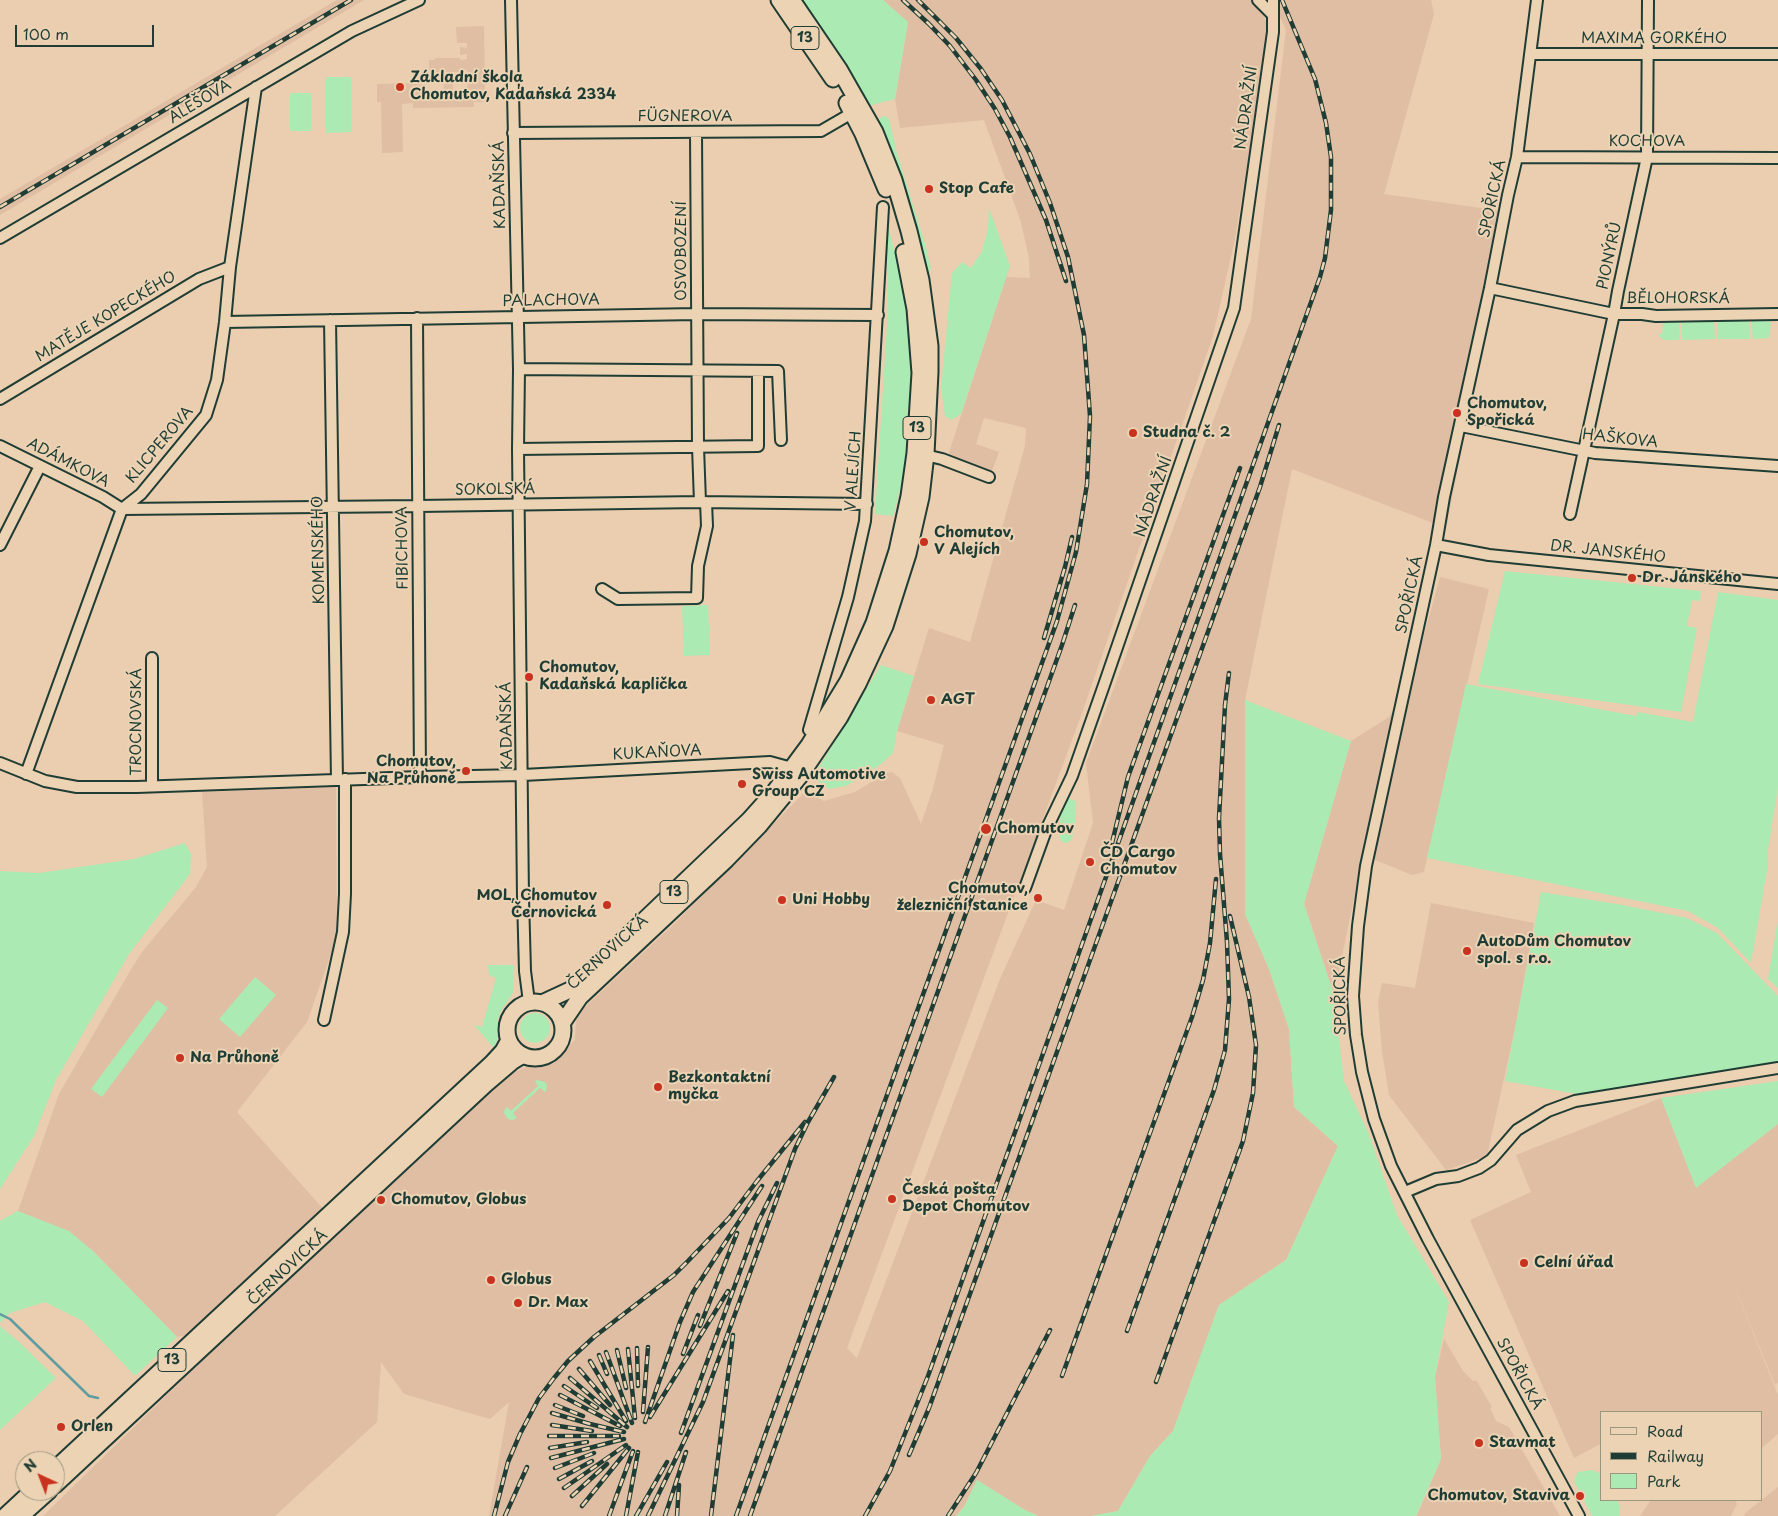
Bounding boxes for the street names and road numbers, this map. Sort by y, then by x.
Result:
road number: 13 [791,26,819,49]
street label: MAXIMA GORKÉHO [1581,30,1727,48]
street label: NÁDRAŽNÍ [1232,65,1262,151]
street label: ALEŠOVA [165,76,235,128]
street label: FÜGNEROVA [638,108,732,126]
street label: KOCHOVA [1609,133,1685,151]
street label: KADAŇSKÁ [490,141,510,229]
street label: SPOŘICKÁ [1476,158,1510,240]
street label: OSVOBOZENÍ [673,201,691,301]
street label: PIONÝRŮ [1594,221,1626,291]
street label: MATĚJE KOPECKÉHO [32,268,180,366]
street label: BĚLOHORSKÁ [1626,290,1730,308]
street label: PALACHOVA [502,291,600,311]
street label: KLICPEROVA [123,403,197,487]
road number: 13 [903,416,931,439]
street label: HAŠKOVA [1581,426,1659,452]
street label: V ALEJÍCH [842,430,866,512]
street label: ADÁMKOVA [24,435,112,491]
street label: NÁDRAŽNÍ [1132,454,1176,540]
street label: SOKOLSKÁ [455,480,535,500]
street label: KOMENSKÉHO [309,496,329,604]
street label: FIBICHOVA [393,506,413,590]
street label: DR. JANSKÉHO [1549,537,1667,567]
street label: SPOŘICKÁ [1393,554,1427,636]
street label: TROCNOVSKÁ [128,668,146,776]
street label: KADAŇSKÁ [497,682,517,770]
street label: KUKAŇOVA [612,742,702,764]
road number: 13 [660,880,688,904]
street label: ČERNOVICKÁ [564,912,652,994]
street label: SPOŘICKÁ [1331,956,1351,1036]
street label: ČERNOVICKÁ [244,1226,332,1310]
street label: SPOŘICKÁ [1492,1335,1546,1413]
road number: 13 [158,1348,186,1372]

